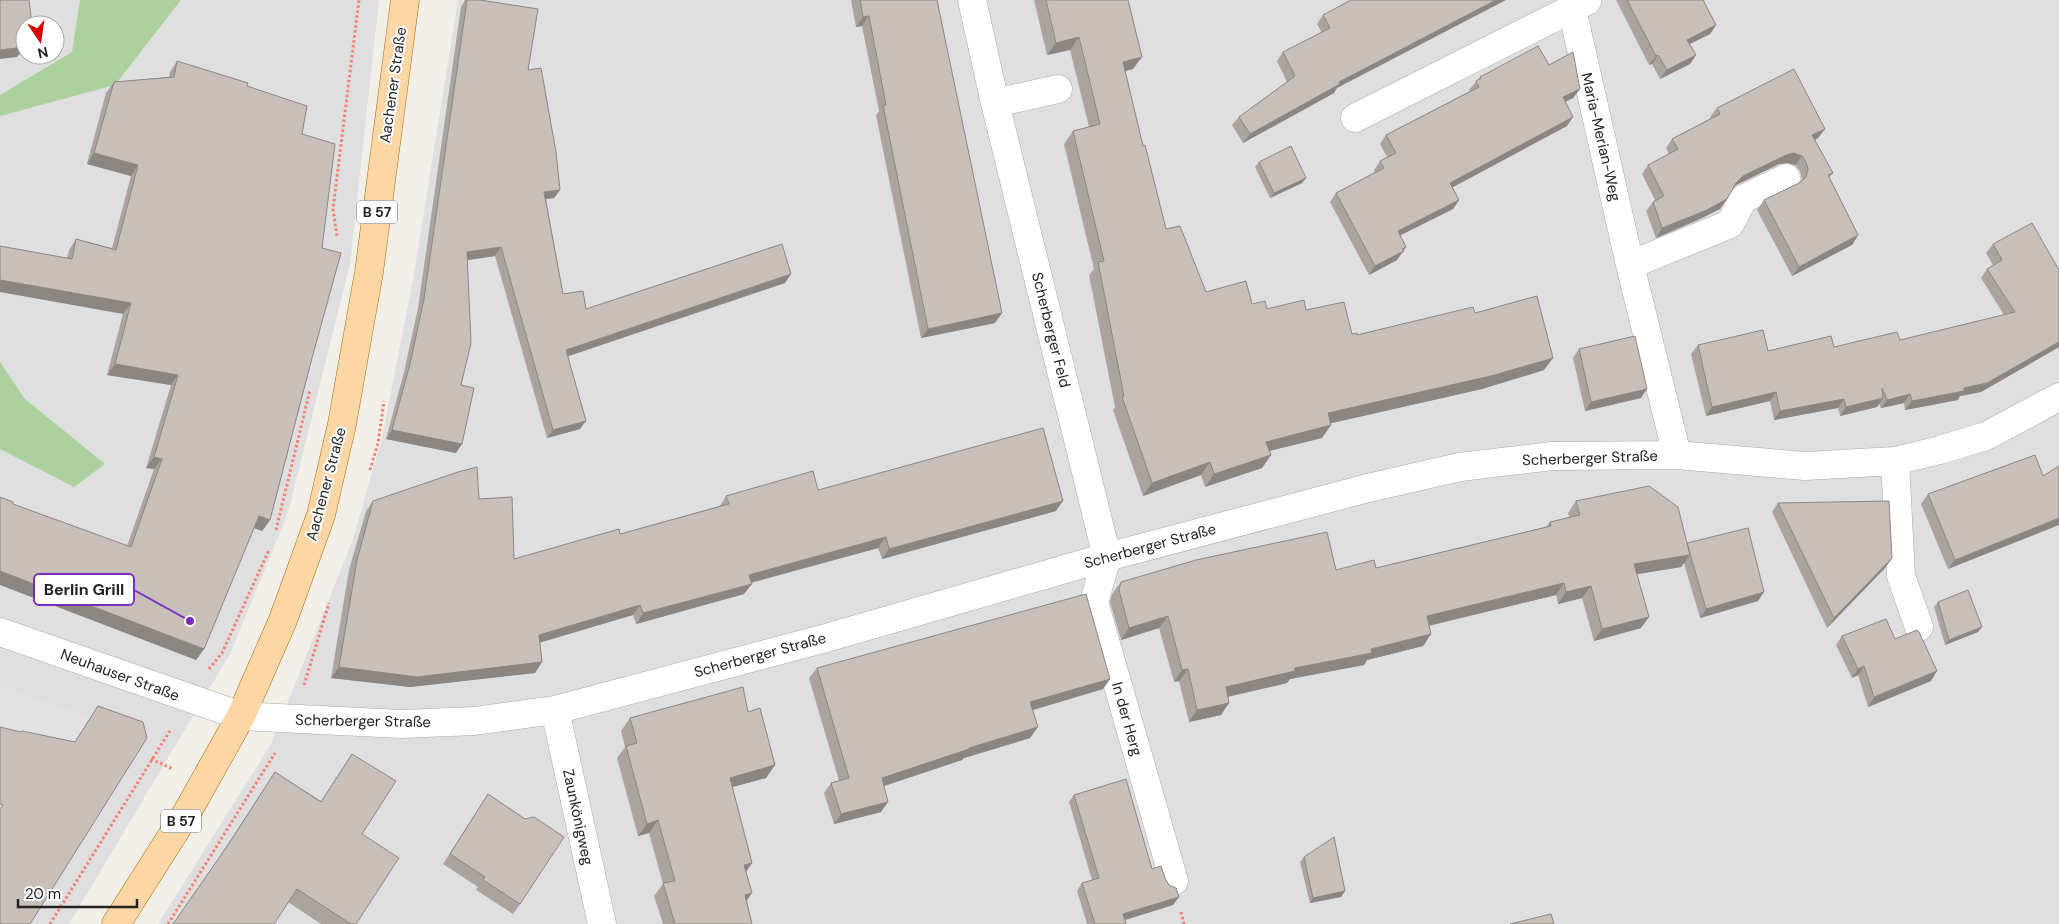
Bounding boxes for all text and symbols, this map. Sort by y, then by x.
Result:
north arrow [15,15,65,65]
street label: Aachener Straße [375,26,411,144]
text: N [36,43,50,63]
street label: Maria-Merian-Weg [1576,71,1626,203]
road number: B 57 [357,200,397,223]
street label: Scherberger Feld [1027,270,1075,390]
street label: Aachener Straße [301,425,351,543]
street label: Scherberger Straße [1522,446,1658,470]
street label: Scherberger Straße [1082,519,1218,573]
callout: Berlin Grill [34,574,134,605]
text: Berlin Grill [44,579,124,600]
street label: Scherberger Straße [692,628,828,682]
street label: Neuhauser Straße [58,644,182,706]
street label: In der Herg [1107,680,1147,758]
street label: Scherberger Straße [295,710,431,732]
street label: Zaunkönigweg [558,767,598,867]
road number: B 57 [161,809,201,832]
scale bar [18,876,136,908]
text: 20 m [25,884,61,904]

